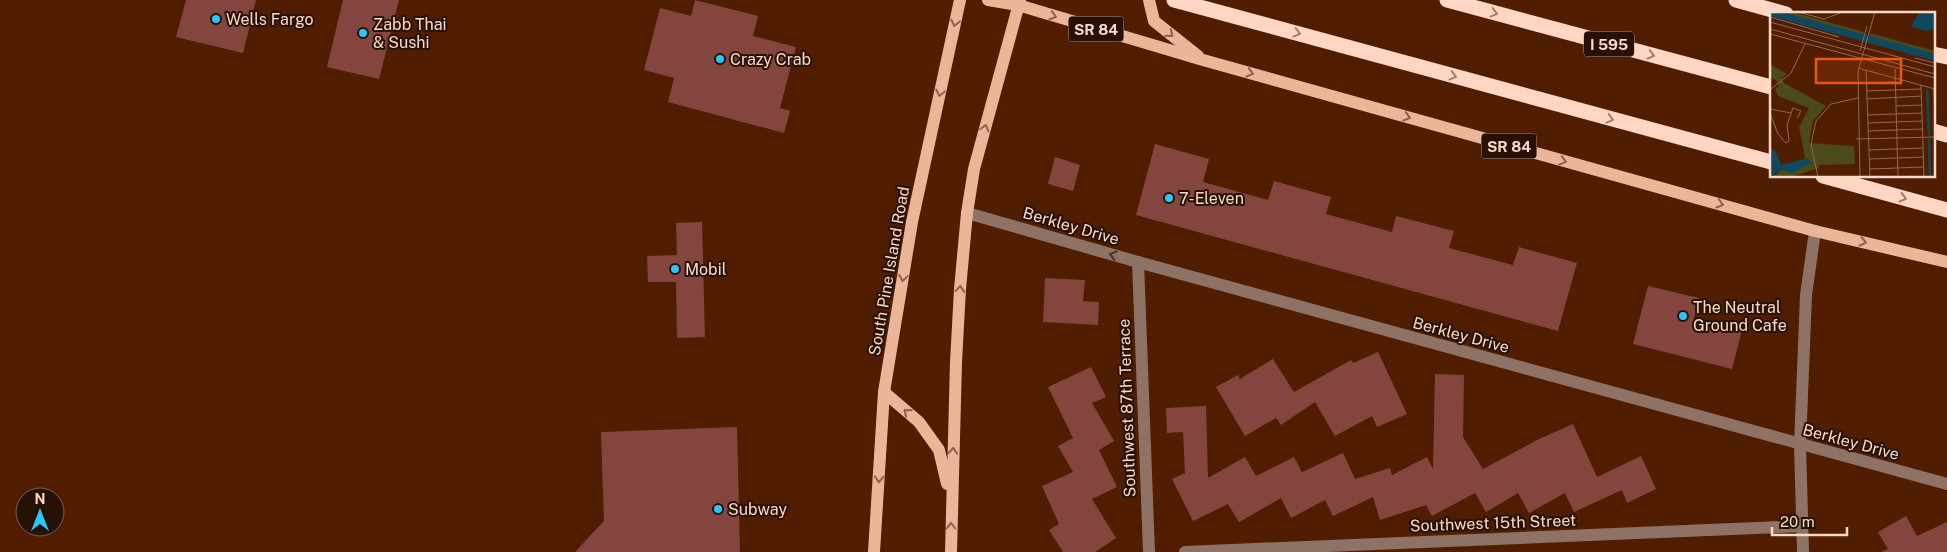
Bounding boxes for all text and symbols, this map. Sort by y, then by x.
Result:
one-way arrow [1490,7,1498,17]
place label: Wells Fargo [226,10,314,29]
one-way arrow [1048,10,1056,20]
inset map [1770,12,1934,178]
marker: Wells Fargo [210,13,222,25]
place label: Zabb Thai & Sushi [373,15,447,52]
road number: SR 84 [1068,16,1124,42]
one-way arrow [950,18,961,27]
marker: Zabb Thai & Sushi [357,27,369,39]
one-way arrow [1164,28,1173,36]
one-way arrow [1292,28,1300,38]
road number: I 595 [1584,32,1634,56]
one-way arrow [1647,49,1655,60]
place label: Crazy Crab [730,50,811,69]
marker: Crazy Crab [714,53,726,65]
one-way arrow [1246,68,1254,78]
one-way arrow [1449,70,1458,81]
one-way arrow [935,89,946,98]
one-way arrow [1402,111,1411,122]
one-way arrow [1606,113,1614,123]
one-way arrow [979,124,990,133]
road number: SR 84 [1482,134,1536,158]
one-way arrow [1559,155,1567,165]
street label: South Pine Island Road [865,185,913,357]
place label: 7-Eleven [1179,189,1244,208]
marker: 7-Eleven [1163,192,1175,204]
one-way arrow [1899,193,1907,203]
one-way arrow [1715,199,1723,209]
street label: Berkley Drive [1021,203,1121,249]
one-way arrow [1858,236,1867,247]
one-way arrow [1108,250,1117,261]
place label: Mobil [685,260,727,279]
marker: Mobil [669,263,681,275]
one-way arrow [899,273,909,282]
one-way arrow [954,284,965,292]
place label: The Neutral Ground Cafe [1693,298,1787,335]
marker: The Neutral Ground Cafe [1677,310,1689,322]
street label: Berkley Drive [1411,313,1511,357]
street label: Southwest 87th Terrace [1114,318,1140,498]
one-way arrow [904,409,913,418]
street label: Berkley Drive [1801,420,1901,464]
one-way arrow [948,447,959,455]
one-way arrow [873,475,884,483]
north arrow [15,487,65,537]
text: N [35,491,45,507]
place label: Subway [728,500,787,519]
marker: Subway [712,503,724,515]
scale bar [1772,504,1847,536]
street label: Southwest 15th Street [1410,511,1576,535]
text: 20 m [1780,513,1815,530]
one-way arrow [946,522,956,530]

